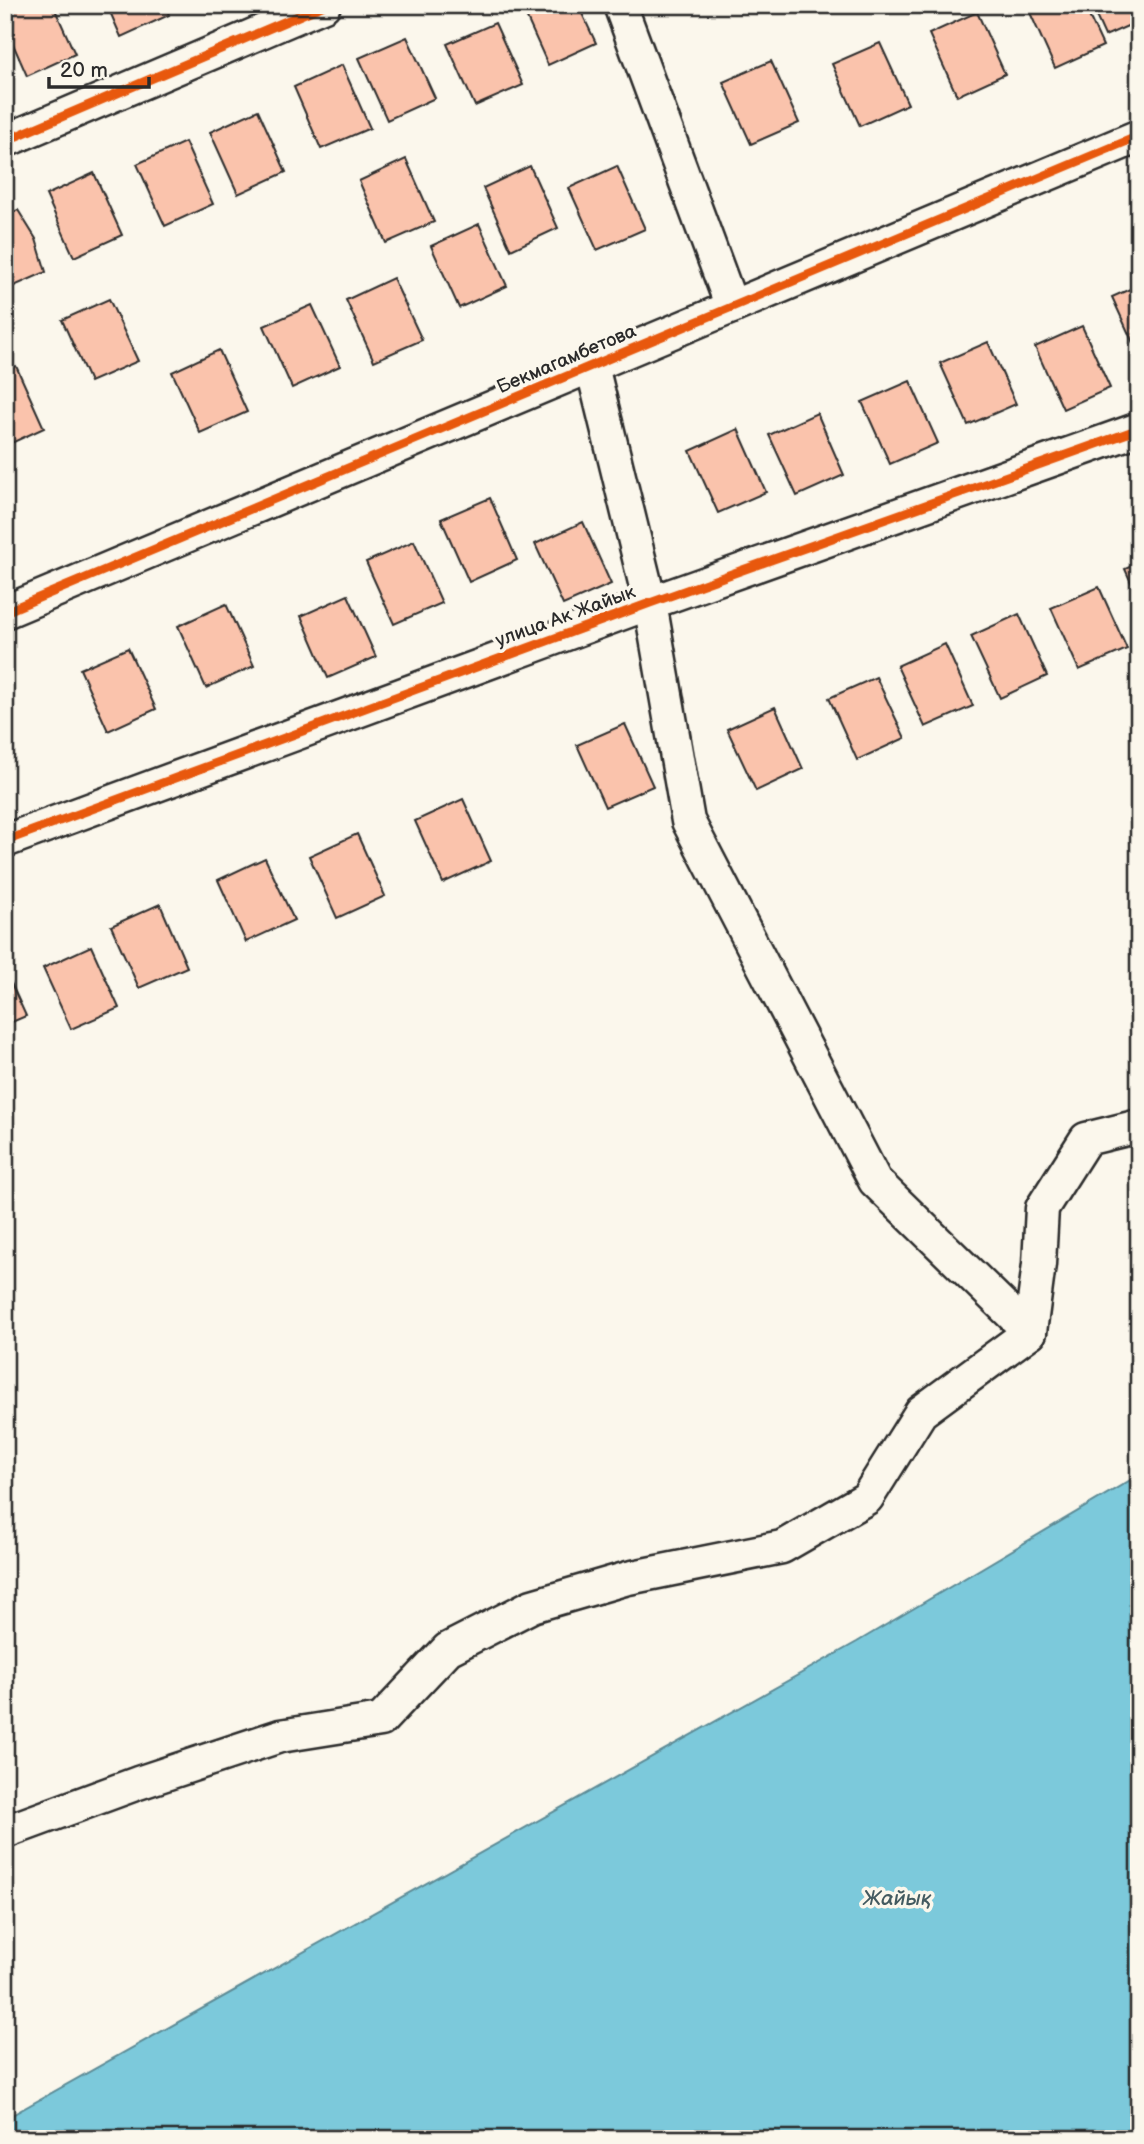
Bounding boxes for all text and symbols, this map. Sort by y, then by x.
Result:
scale bar [49,46,149,90]
text: 20 m [60,58,108,83]
street label: Бекмагамбетова [494,320,640,399]
street label: улица Ак Жайык [493,580,638,652]
water label: Жайық [862,1886,932,1911]

